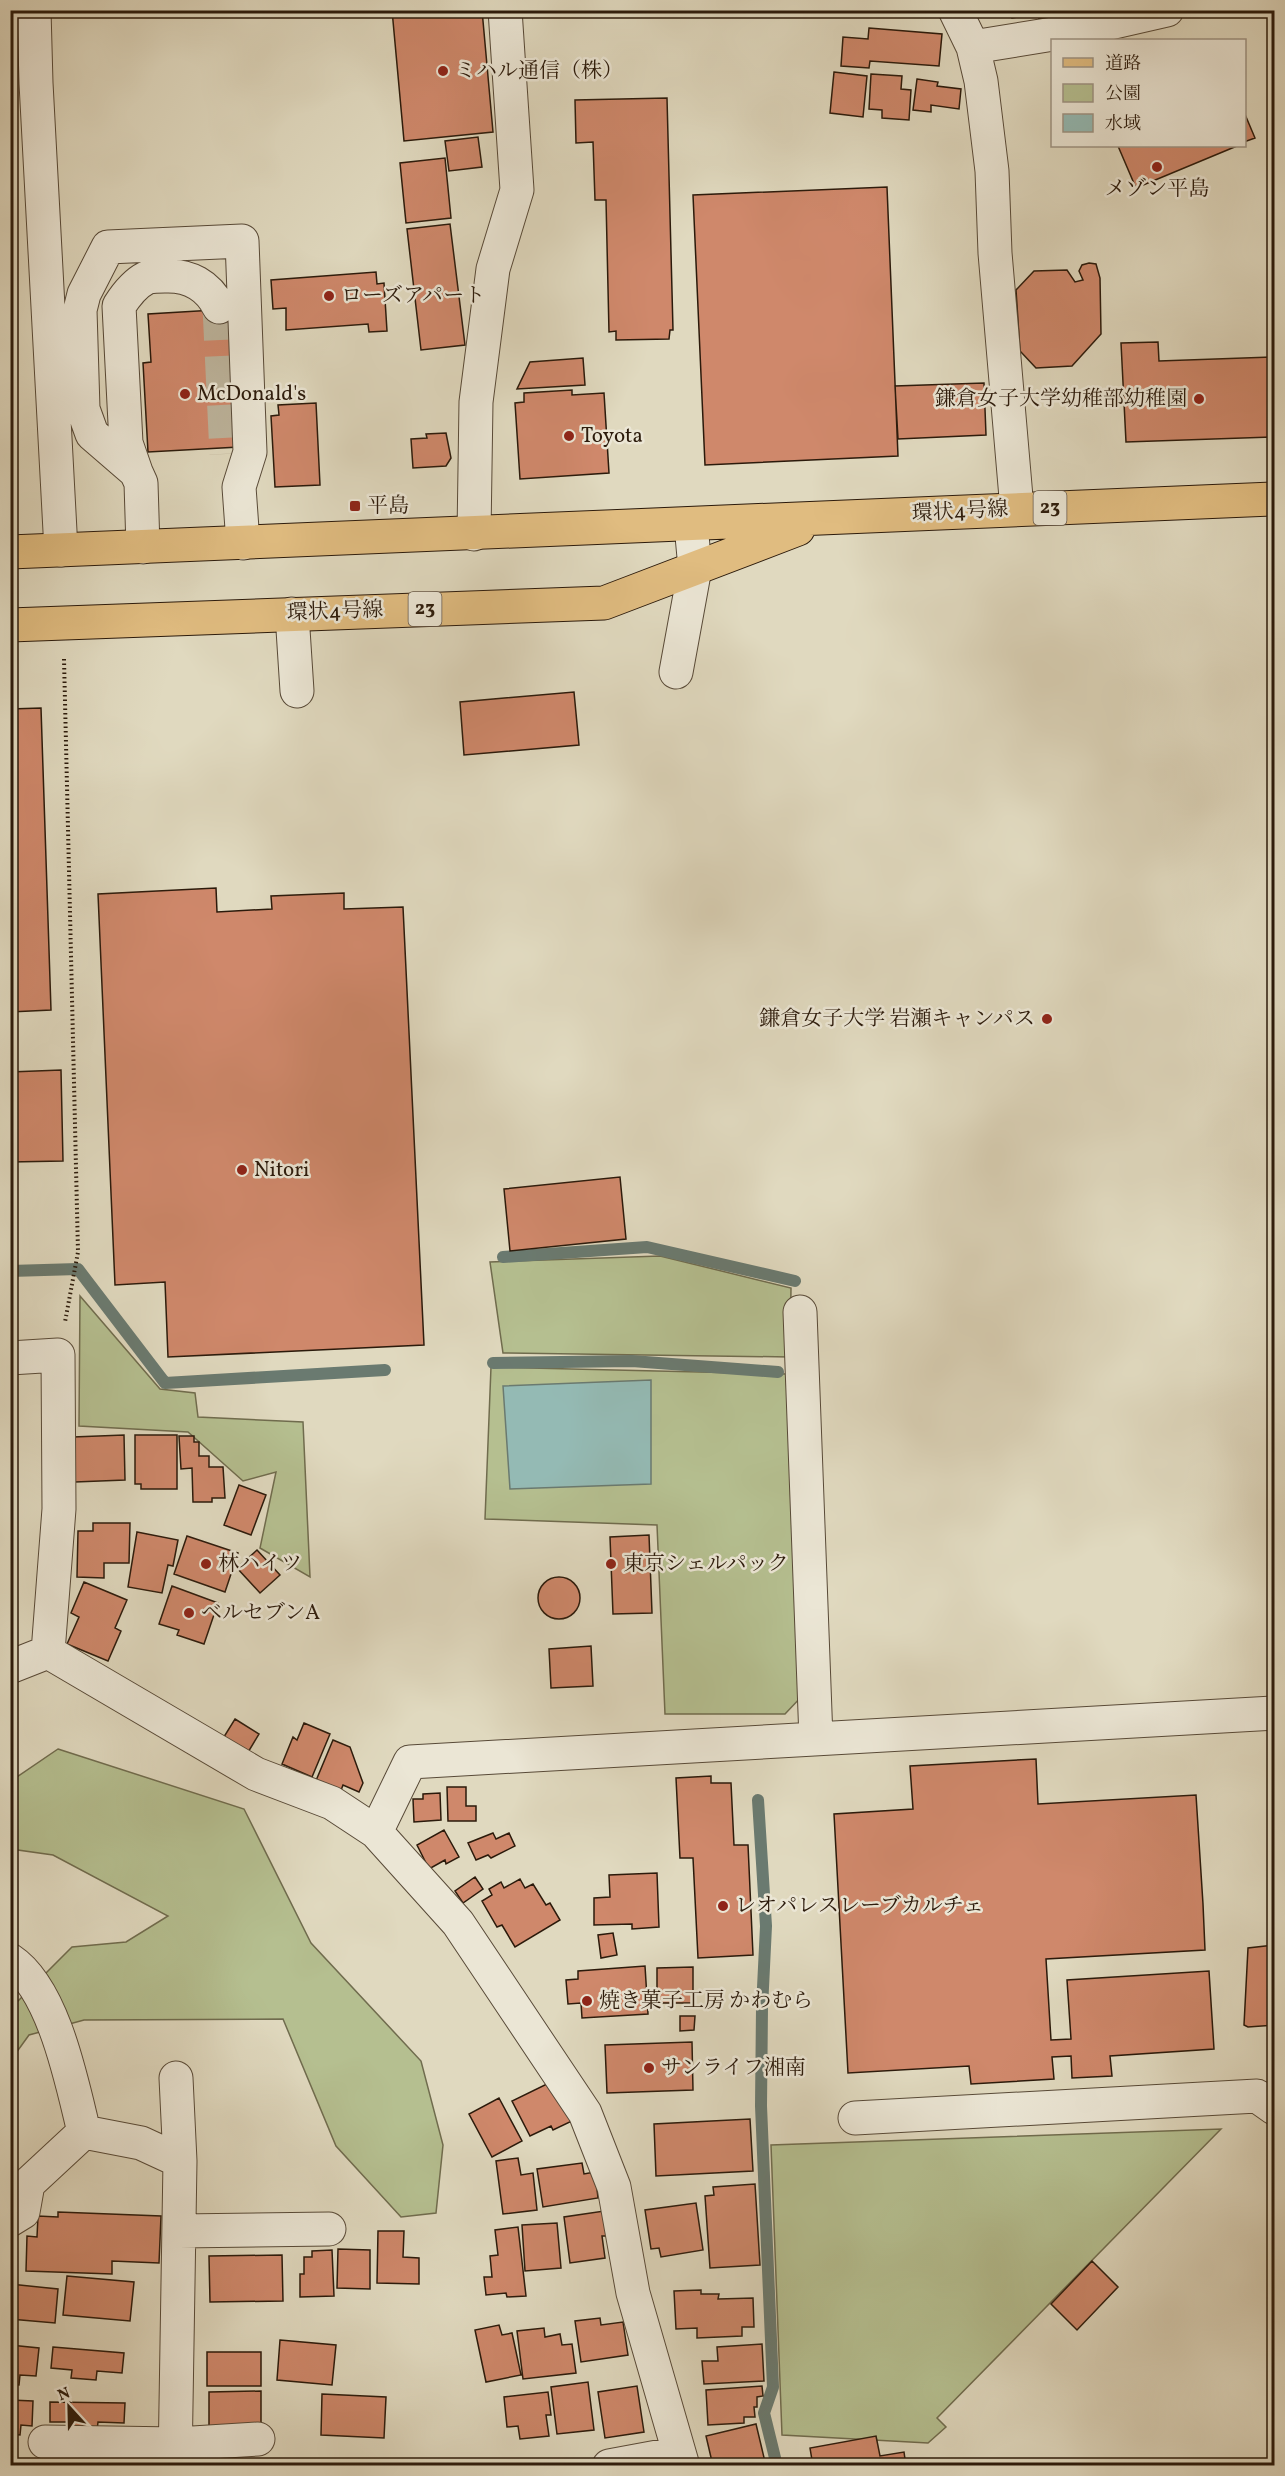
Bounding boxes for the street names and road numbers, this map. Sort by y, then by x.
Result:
road number: 23 [1034,491,1066,525]
street label: 環状4号線 [911,495,1009,529]
road number: 23 [408,592,442,626]
street label: 環状4号線 [286,596,384,628]

